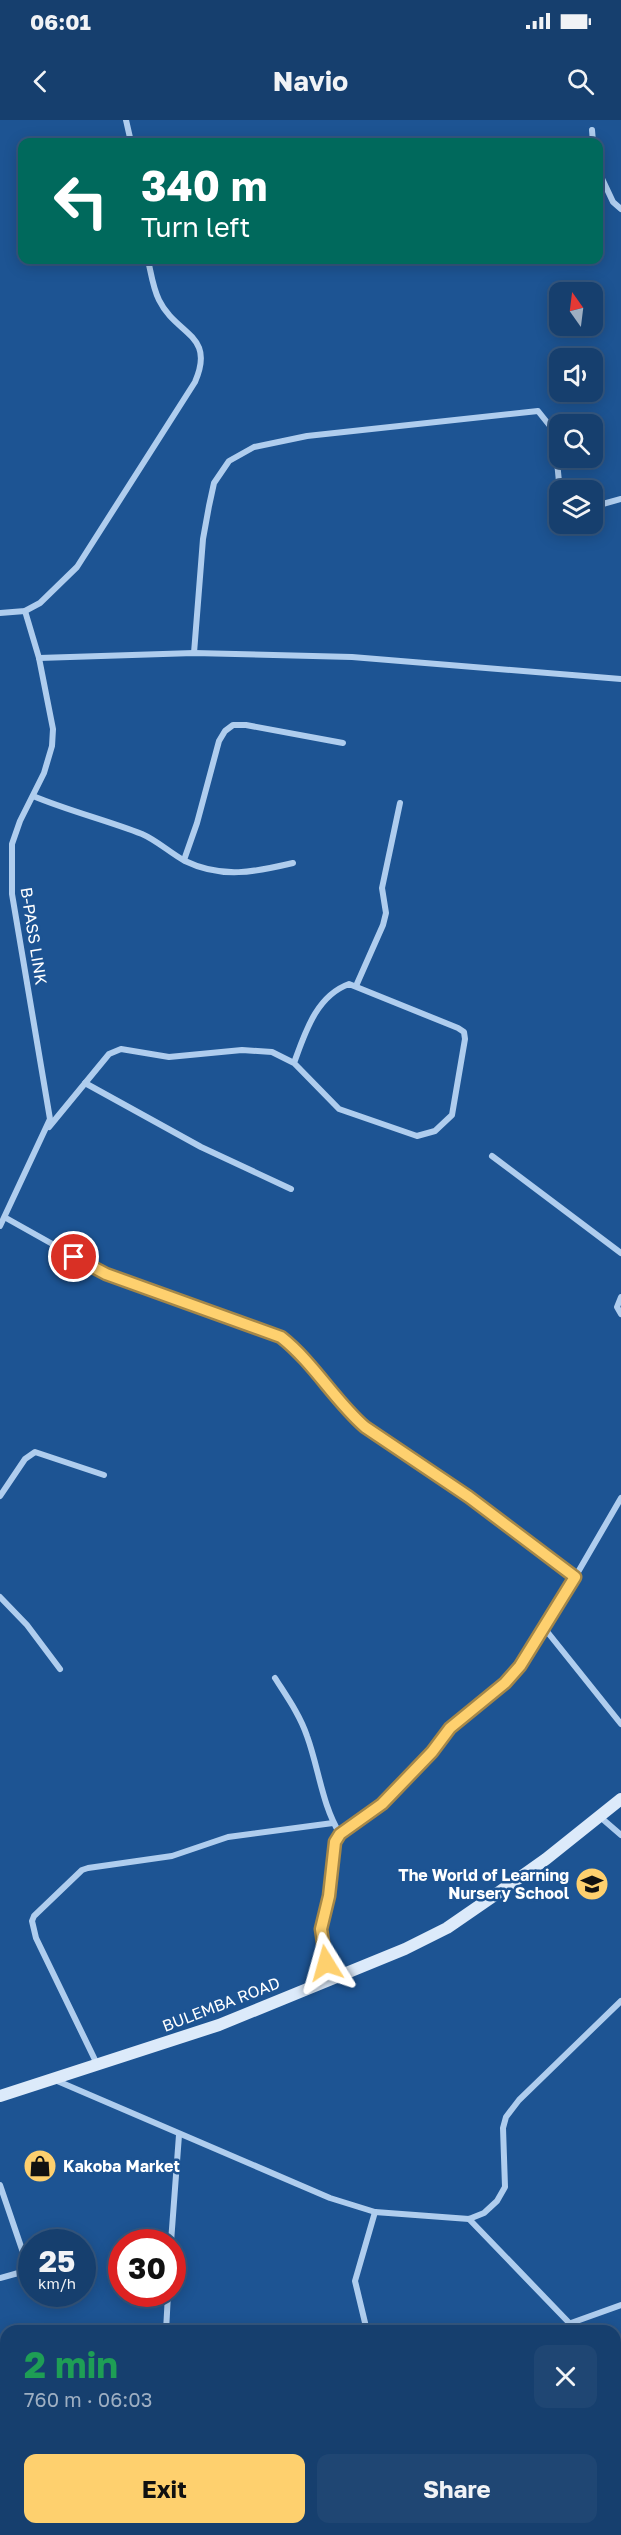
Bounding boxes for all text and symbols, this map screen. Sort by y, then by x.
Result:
text: 06:01 [30,8,91,35]
icon: back [24,65,57,98]
text: Navio [273,65,348,97]
icon: search [564,65,597,98]
text: 340 m [141,160,267,210]
icon: left [42,162,120,240]
text: Turn left [141,211,250,243]
north arrow [549,282,603,336]
map controls [549,282,603,534]
button: sound [549,348,603,402]
button: search [549,414,603,468]
button: layers [549,480,603,534]
street label: B-PASS LINK [16,886,52,986]
pin [48,1231,99,1282]
icon: arrive [57,1240,90,1273]
place label: The World of Learning Nursery School [398,1865,570,1903]
school or university icon: The World of Learning Nursery School [574,1866,610,1902]
position arrow [294,1931,358,1995]
street label: BULEMBA ROAD [159,1972,283,2036]
shop icon: Kakoba Market [22,2148,58,2184]
place label: Kakoba Market [63,2156,180,2176]
speed limit sign: 30 [108,2229,186,2307]
text: 25 [39,2243,75,2279]
text: km/h [38,2274,76,2292]
text: 2 min [24,2343,118,2386]
button: close [534,2345,597,2408]
text: 760 m · 06:03 [24,2387,152,2411]
button: Exit [24,2454,305,2523]
button: Share [317,2454,597,2523]

